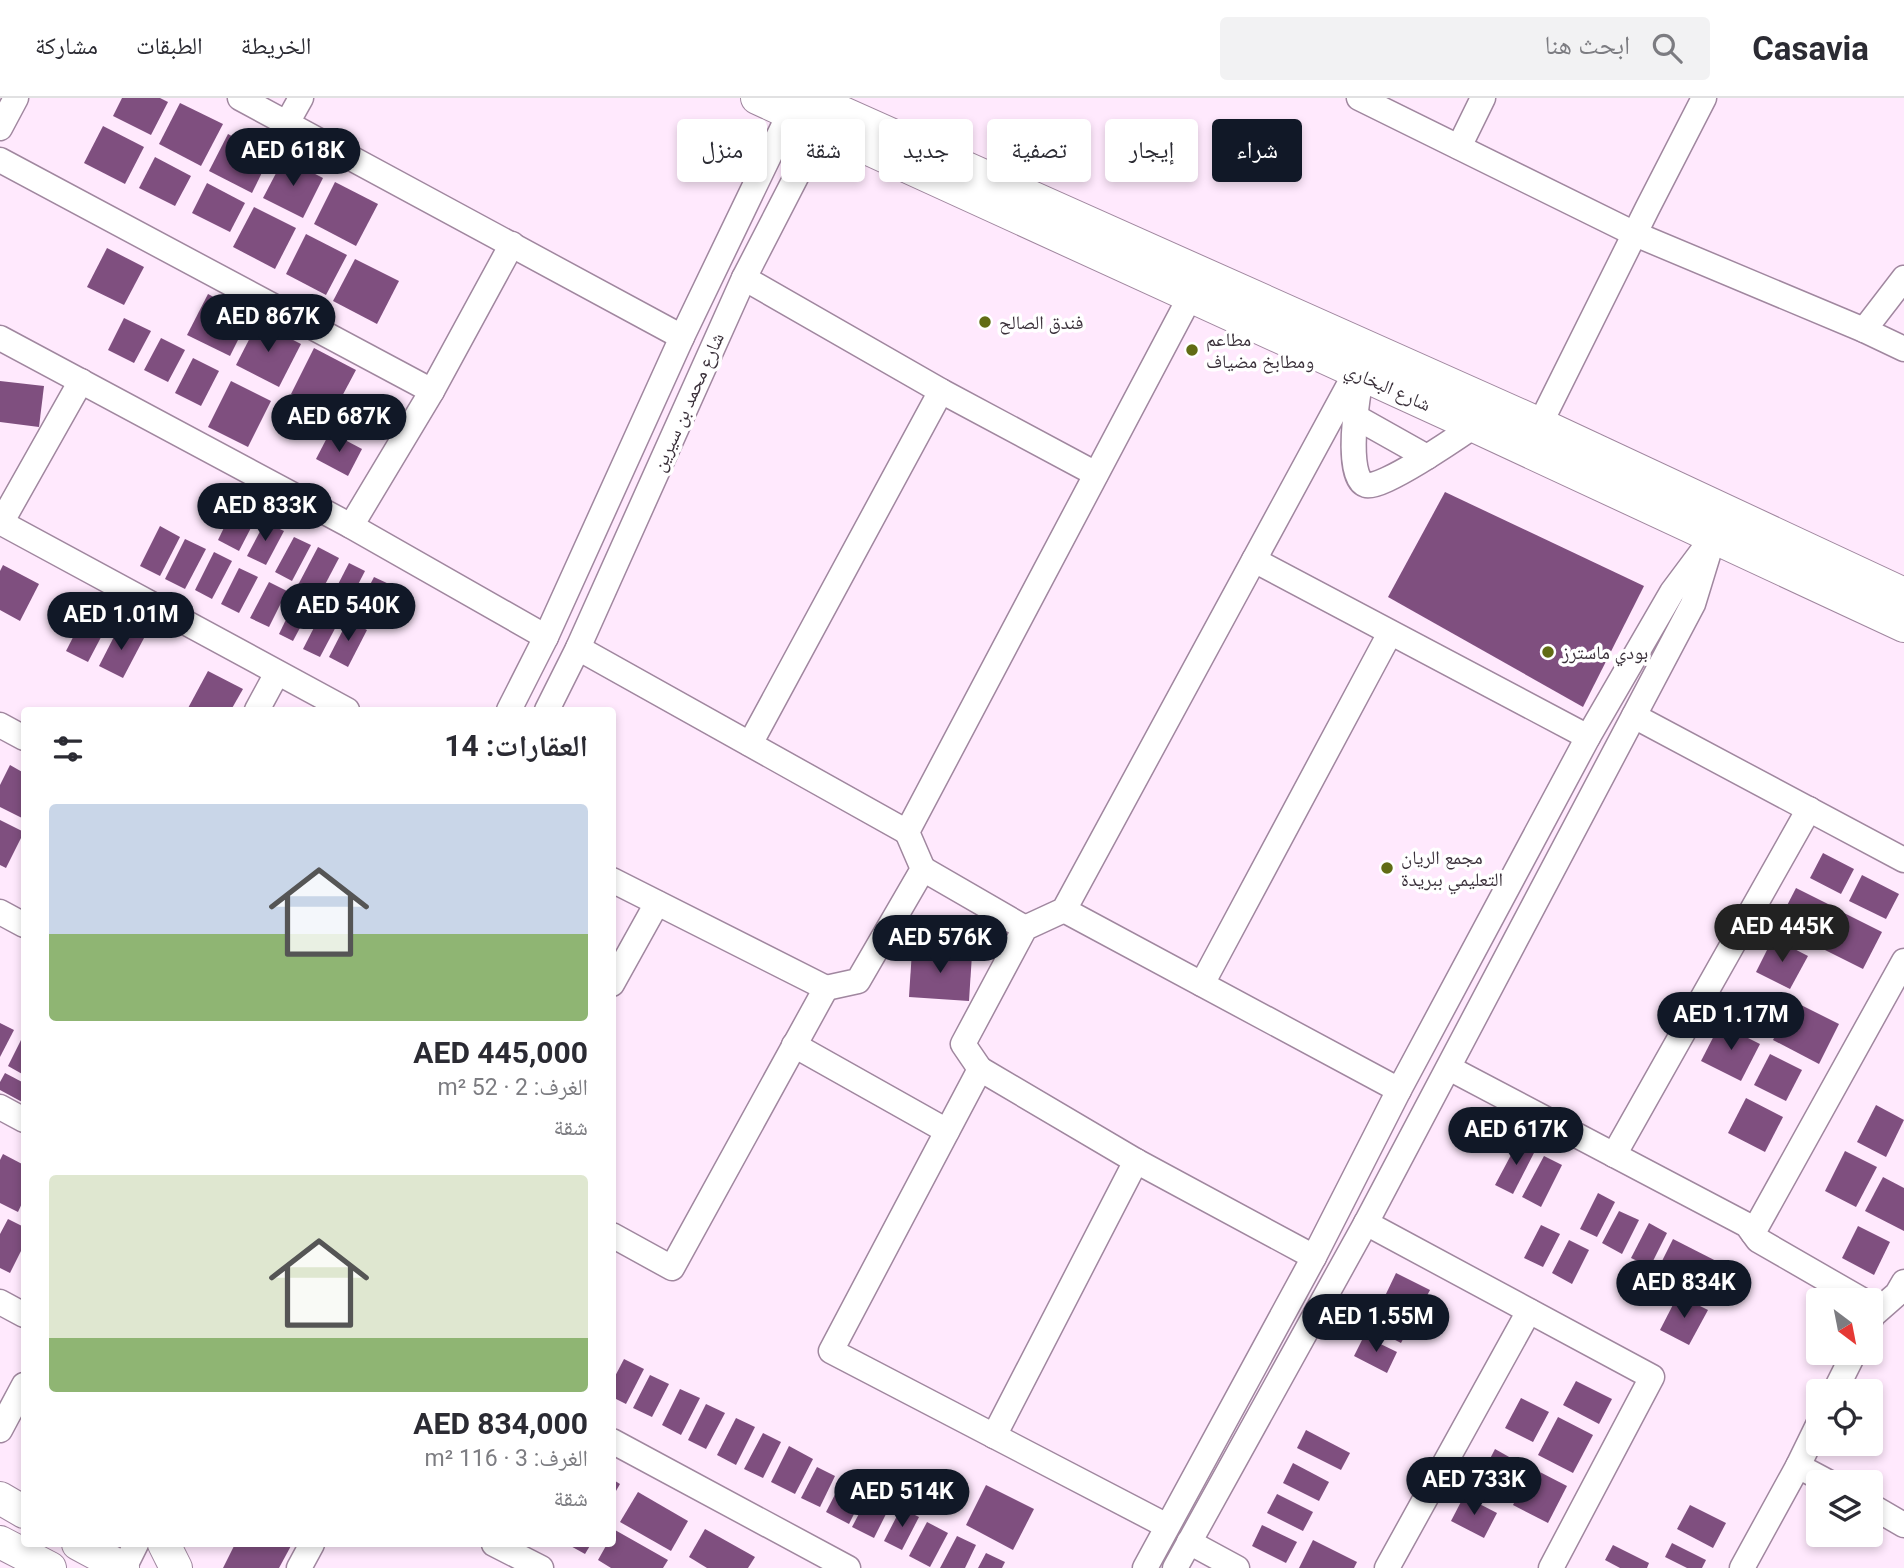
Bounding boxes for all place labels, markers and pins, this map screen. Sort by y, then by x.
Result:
pin: AED 618K [221,129,365,188]
pin: AED 867K [196,294,340,354]
place label: فندق الصالح [999,311,1083,335]
marker: فندق الصالح [977,314,993,330]
place label: مطاعم ومطابخ مضياف [1206,328,1314,374]
marker: مطاعم ومطابخ مضياف [1184,342,1200,358]
pin: AED 687K [267,394,411,454]
pin: AED 833K [193,484,337,543]
pin: AED 540K [276,584,420,643]
pin: AED 1.01M [41,592,201,652]
place label: بودي ماسترز [1561,641,1648,667]
marker: بودي ماسترز [1540,644,1556,660]
place label: مجمع الريان التعليمي ببريدة [1401,846,1503,894]
marker: مجمع الريان التعليمي ببريدة [1379,860,1395,876]
pin: AED 445K [1710,904,1854,964]
pin: AED 576K [868,916,1012,975]
pin: AED 1.17M [1651,992,1811,1052]
pin: AED 617K [1444,1108,1588,1167]
pin: AED 834K [1612,1260,1756,1320]
pin: AED 1.55M [1296,1294,1456,1354]
pin: AED 733K [1402,1458,1546,1517]
pin: AED 514K [830,1470,974,1529]

